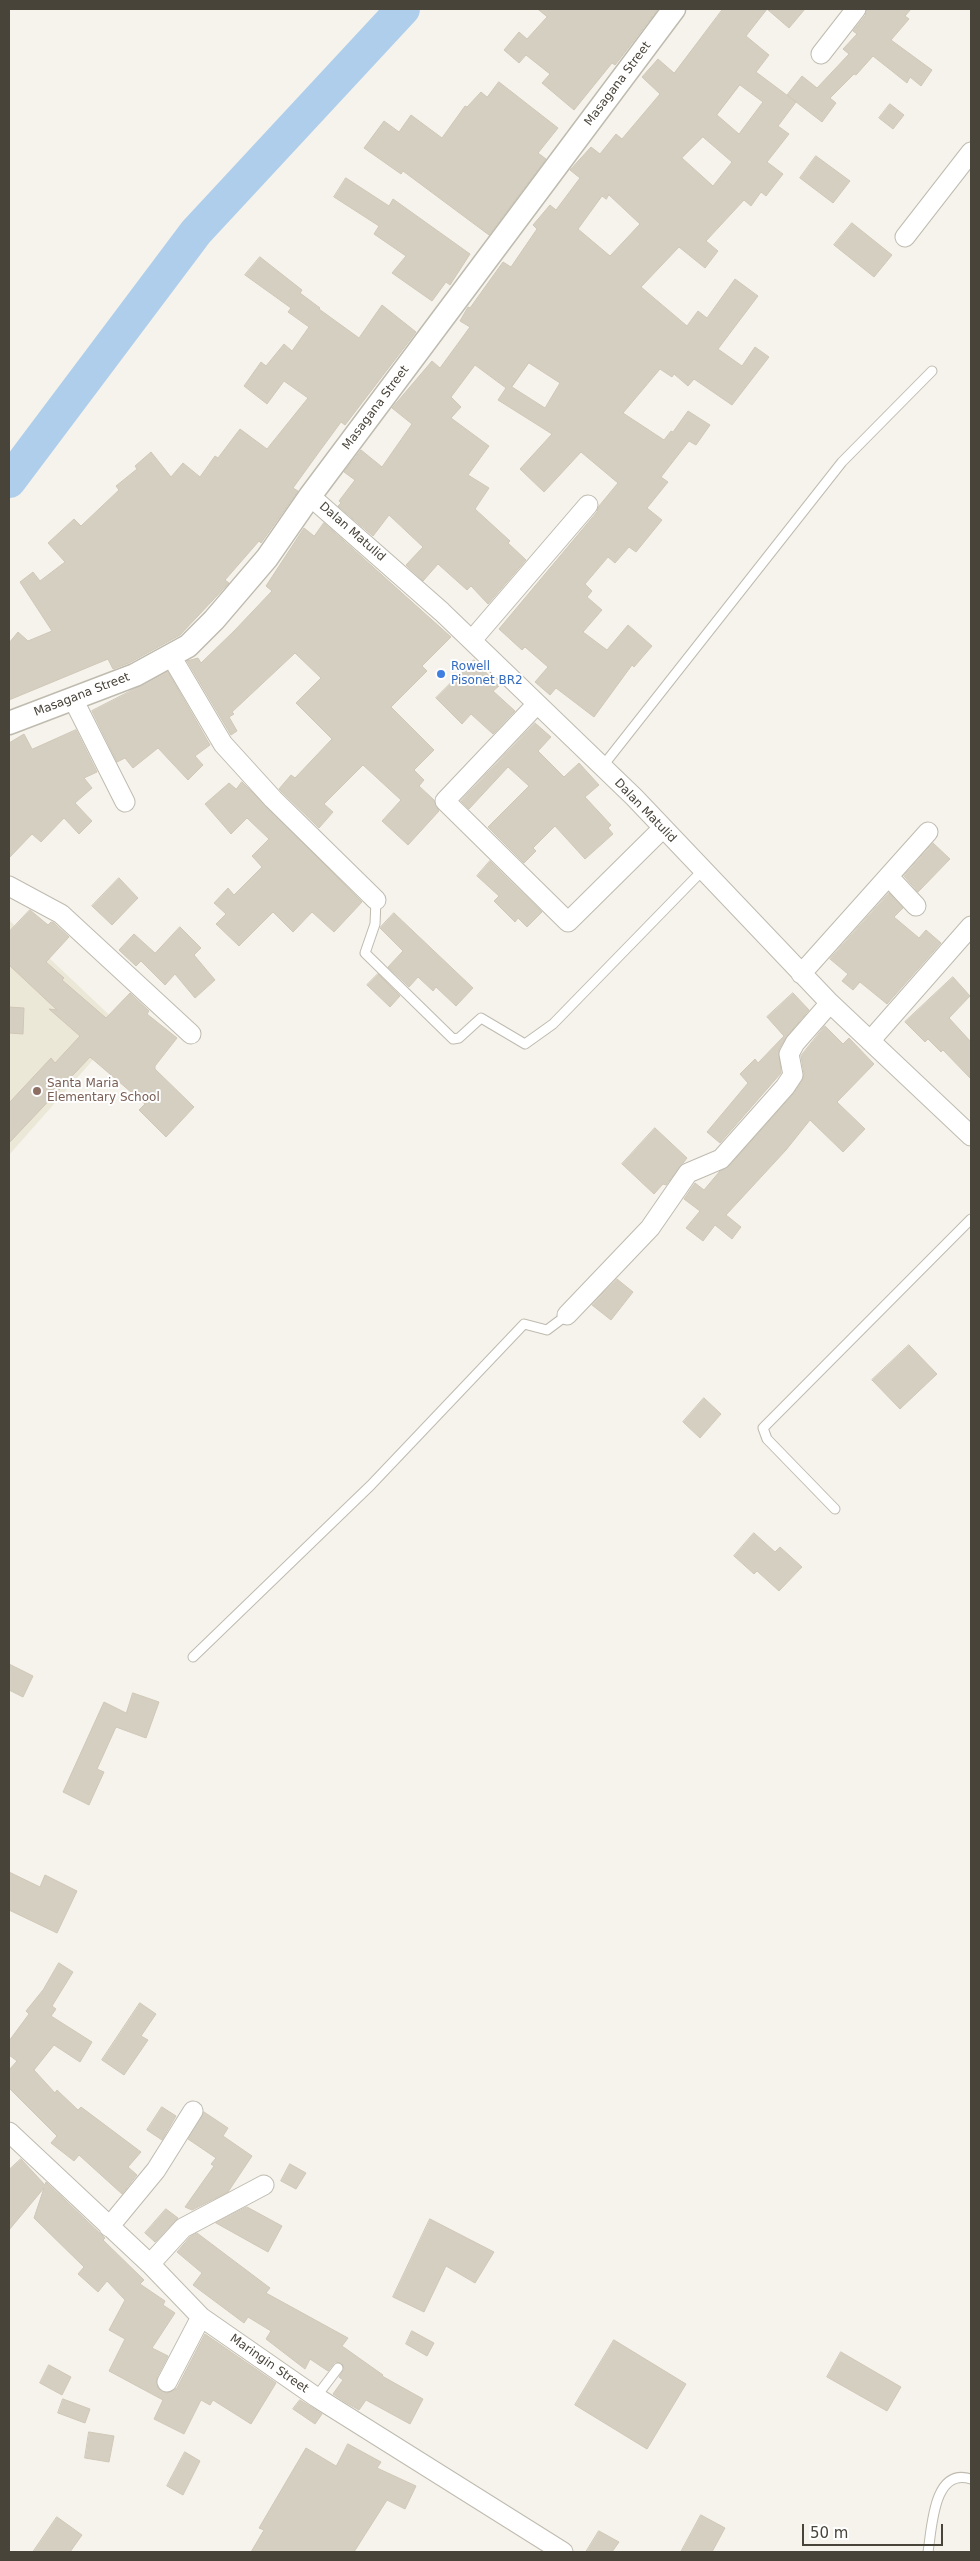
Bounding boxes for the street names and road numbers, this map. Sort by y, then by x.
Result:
street label: Masagana Street [582,39,654,129]
street label: Masagana Street [340,363,412,453]
street label: Dalan Matulid [316,499,388,565]
street label: Masagana Street [32,670,132,720]
street label: Dalan Matulid [611,776,679,846]
street label: Maringin Street [227,2332,311,2396]

